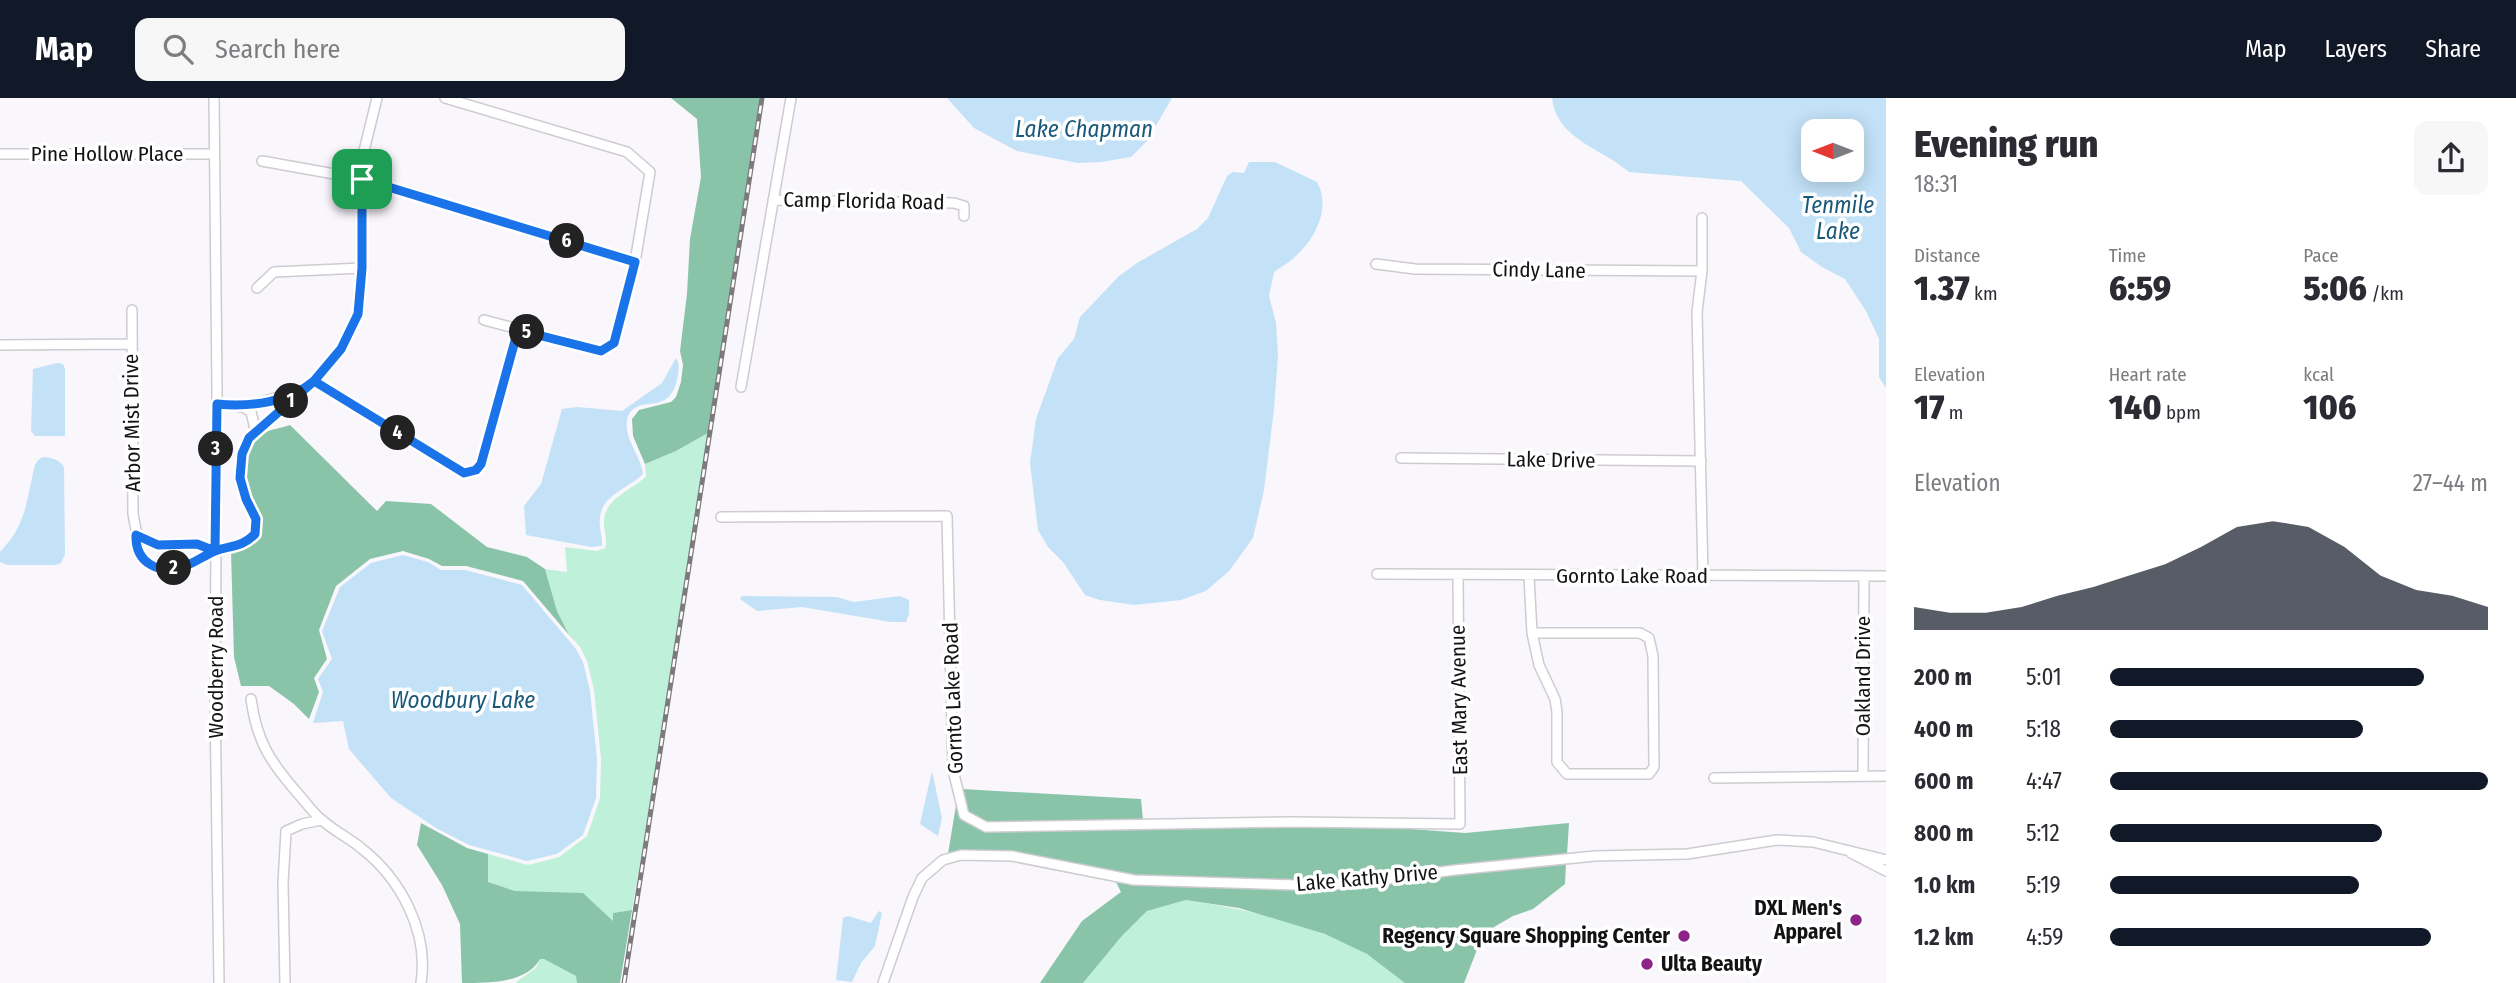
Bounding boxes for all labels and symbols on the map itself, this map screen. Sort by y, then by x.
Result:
water label: Lake Chapman [1015,115,1153,143]
north arrow [1801,119,1864,182]
street label: Pine Hollow Place [31,141,183,167]
pin [332,149,392,209]
street label: Camp Florida Road [783,187,945,215]
water label: Tenmile Lake [1802,191,1874,245]
pin: 6 [550,223,584,258]
street label: Cindy Lane [1492,256,1586,284]
pin: 5 [510,314,544,350]
street label: Arbor Mist Drive [118,354,146,492]
pin: 1 [274,384,308,418]
pin: 4 [380,416,416,450]
pin: 3 [198,432,234,466]
street label: Lake Drive [1506,446,1596,474]
pin: 2 [156,550,192,586]
street label: Gornto Lake Road [1556,563,1708,589]
street label: Woodberry Road [203,596,229,738]
street label: Oakland Drive [1850,616,1876,736]
street label: Gornto Lake Road [937,622,969,774]
street label: East Mary Avenue [1445,625,1473,775]
water label: Woodbury Lake [391,686,535,714]
street label: Lake Kathy Drive [1295,859,1439,897]
place label: DXL Men's Apparel [1754,895,1842,945]
marker: DXL Men's Apparel [1848,912,1864,928]
place label: Regency Square Shopping Center [1382,923,1670,949]
marker: Regency Square Shopping Center [1676,928,1692,944]
place label: Ulta Beauty [1661,951,1763,977]
marker: Ulta Beauty [1639,956,1655,972]

